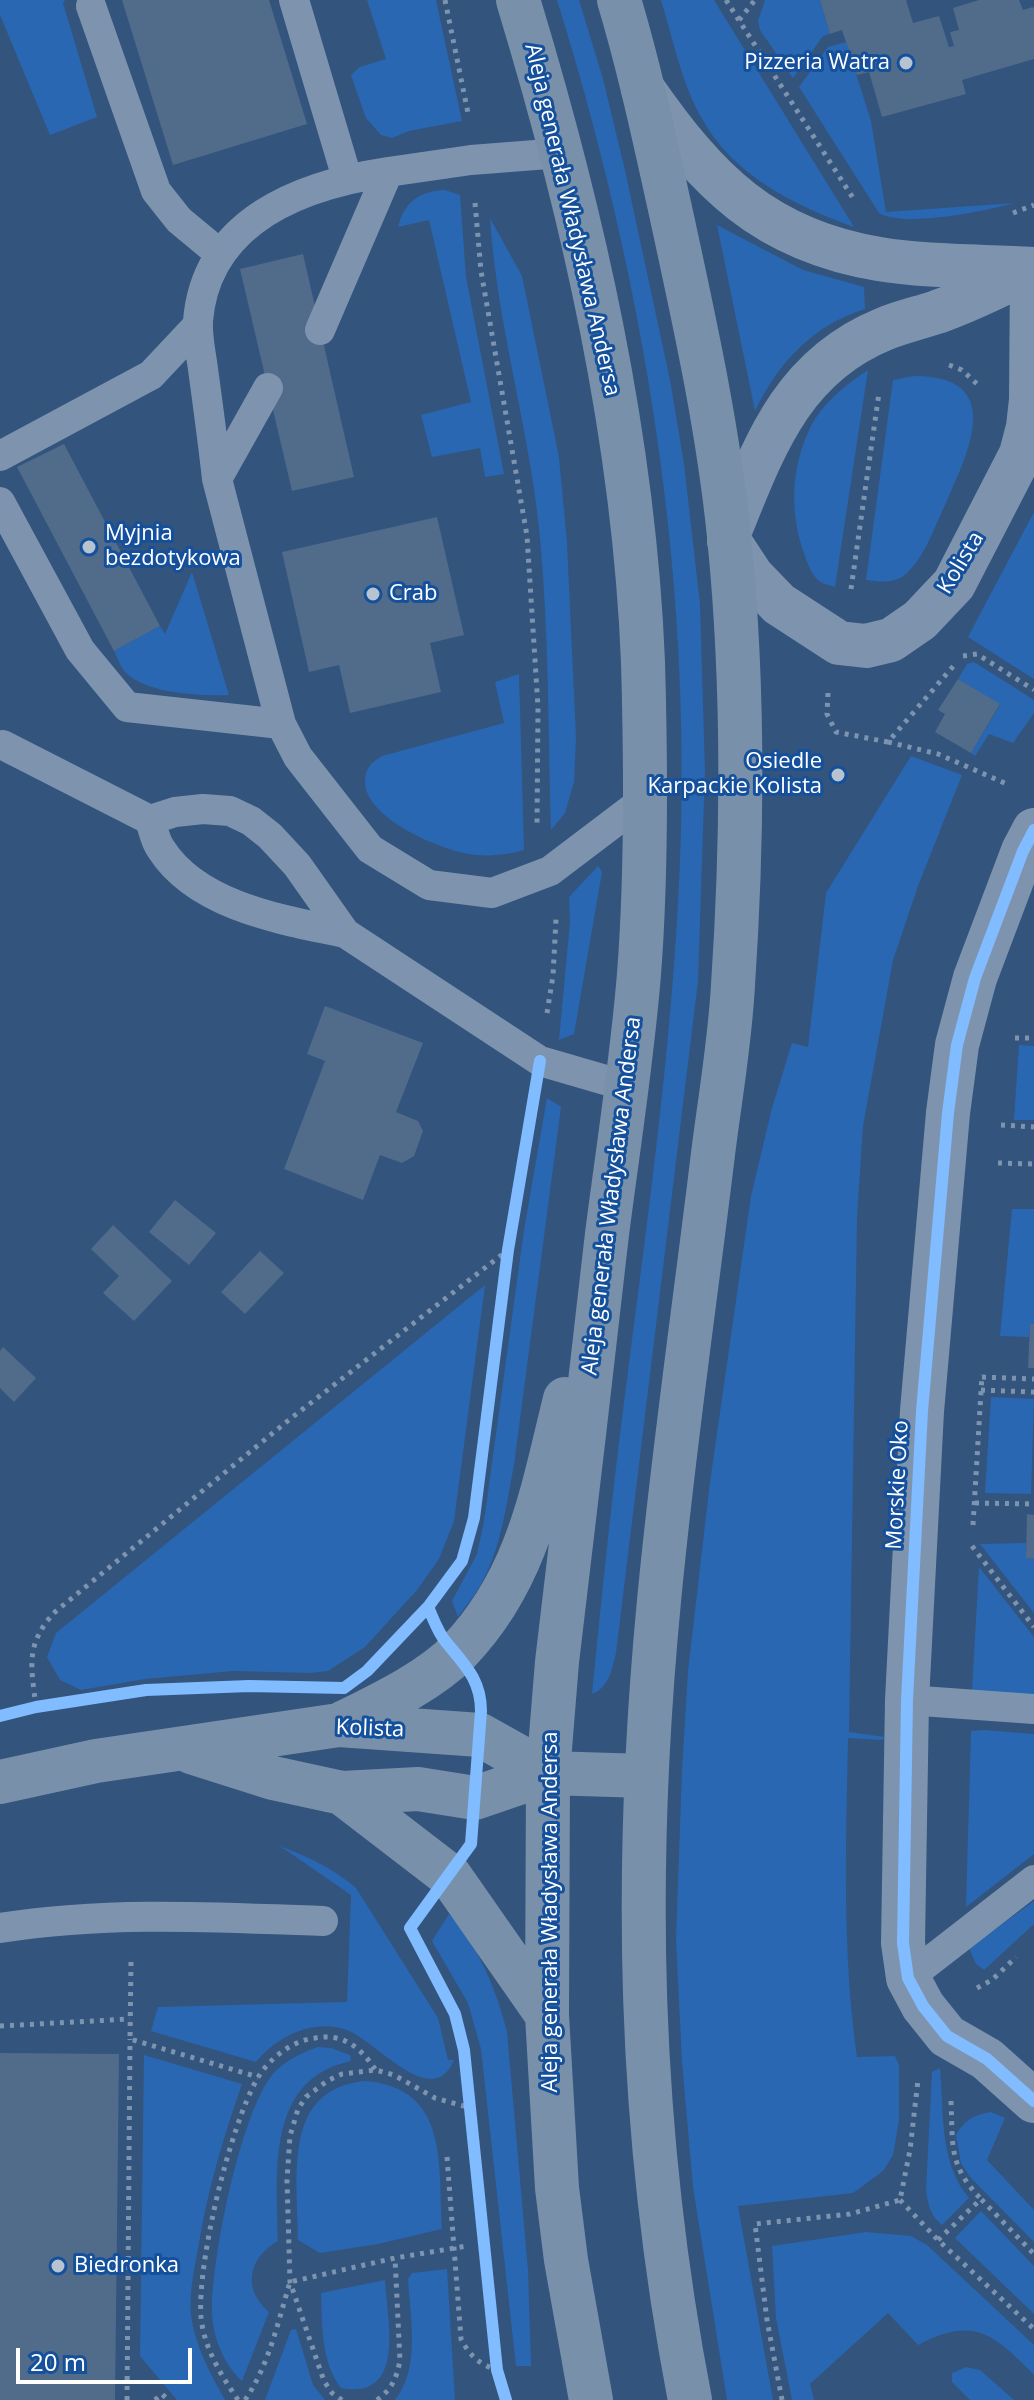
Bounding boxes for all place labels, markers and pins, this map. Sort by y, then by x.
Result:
place label: Pizzeria Watra [744,50,890,76]
marker: Pizzeria Watra [897,54,915,72]
place label: Myjnia bezdotykowa [105,521,241,572]
marker: Myjnia bezdotykowa [80,538,98,556]
place label: Crab [389,581,438,607]
marker: Crab [364,585,382,603]
place label: Osiedle Karpackie Kolista [648,749,822,800]
marker: Osiedle Karpackie Kolista [829,766,847,784]
place label: Biedronka [74,2253,179,2279]
marker: Biedronka [49,2257,67,2275]

